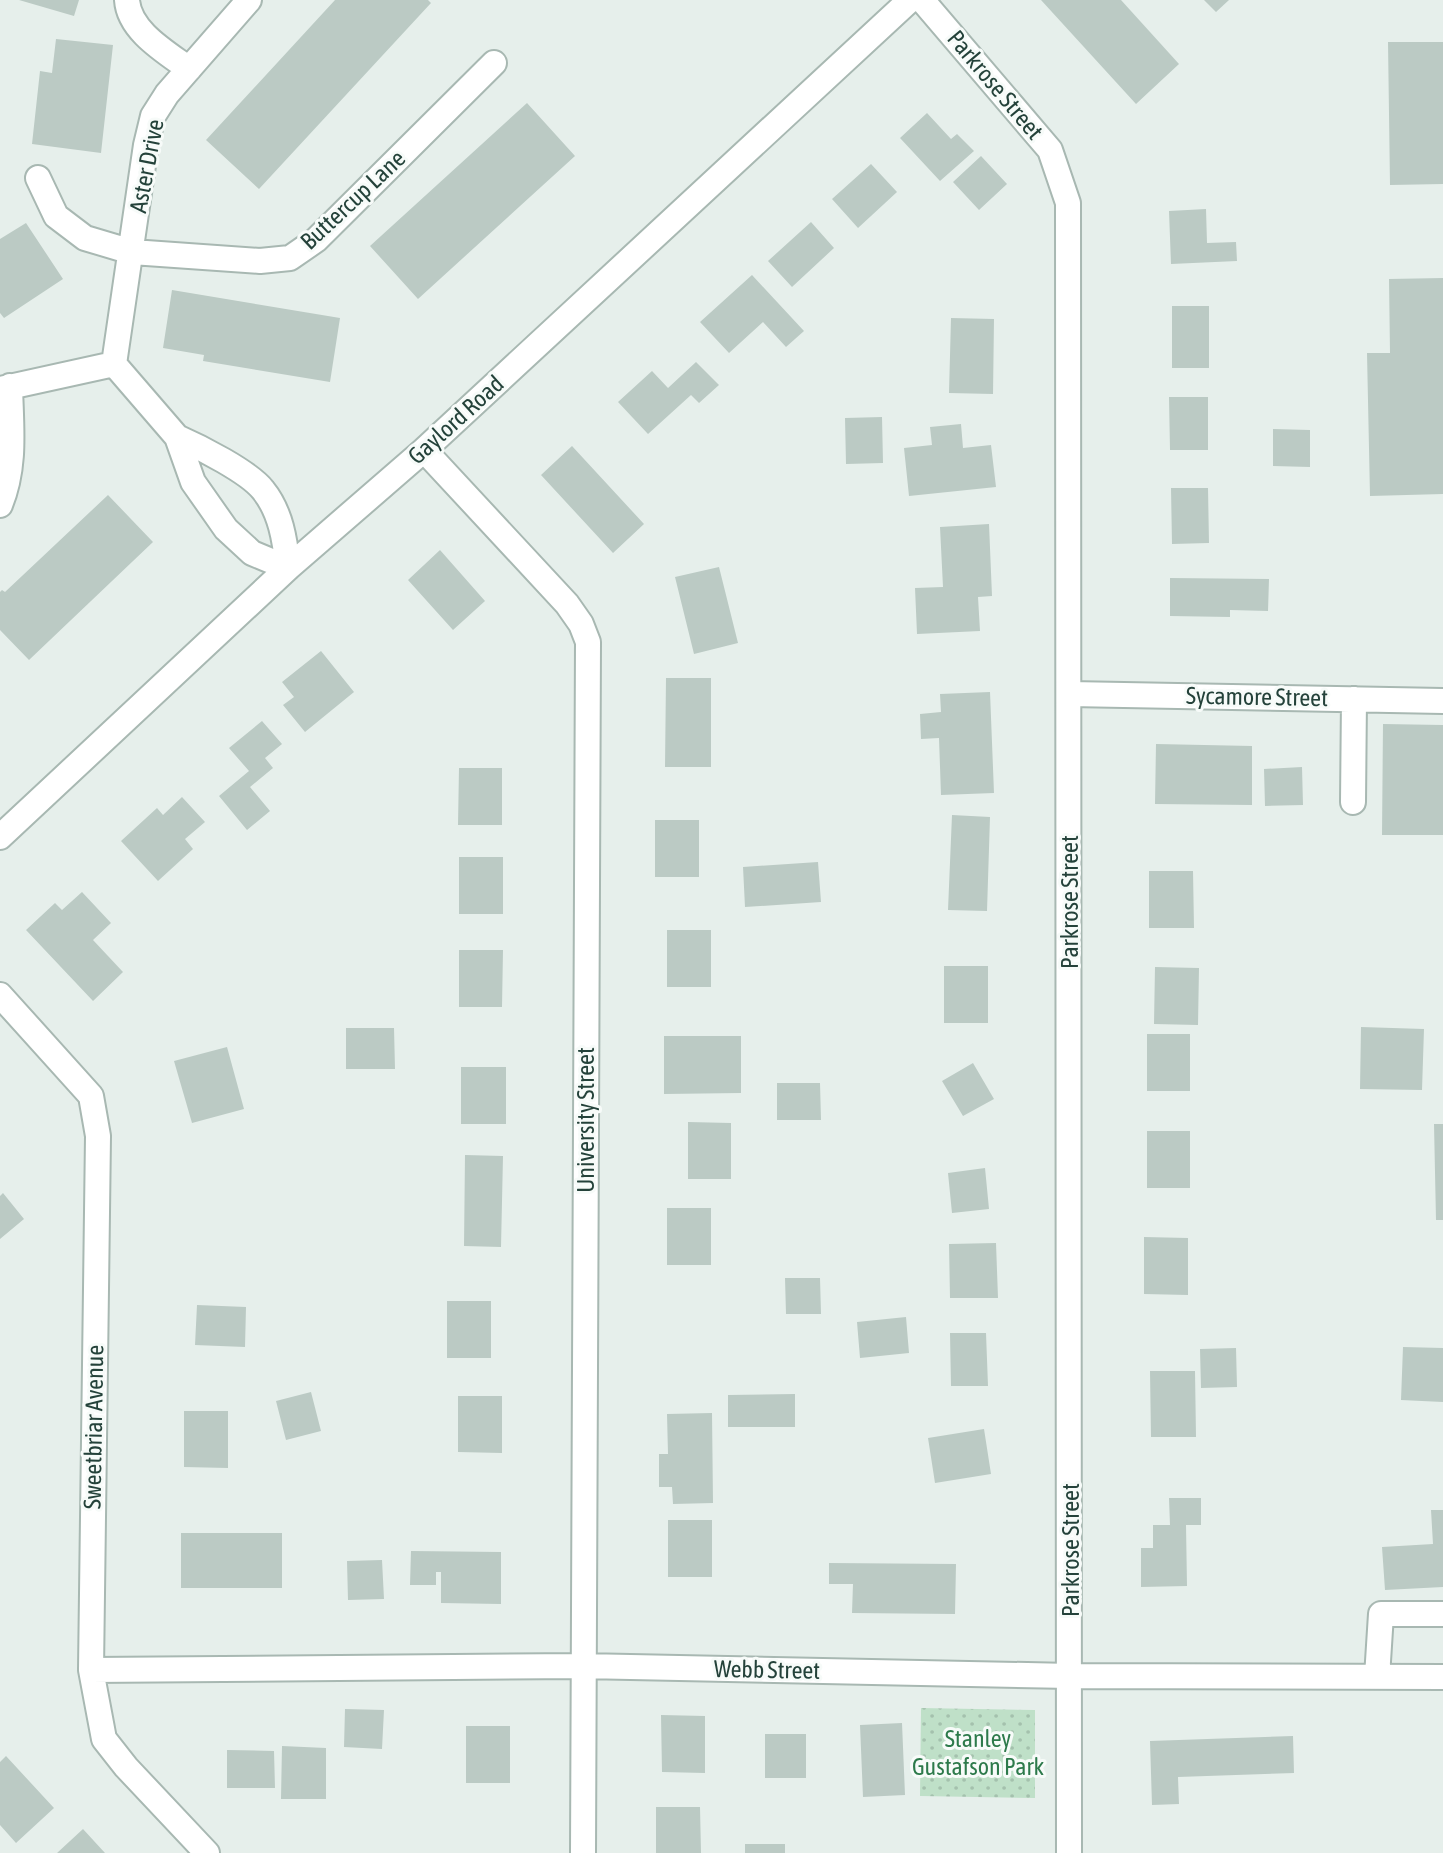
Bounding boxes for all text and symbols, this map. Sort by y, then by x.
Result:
street label: Parkrose Street [942,25,1049,145]
street label: Aster Drive [124,117,169,215]
street label: Buttercup Lane [295,145,410,255]
street label: Gaylord Road [403,370,509,469]
street label: Sycamore Street [1186,682,1328,711]
street label: Parkrose Street [1056,835,1083,969]
street label: University Street [572,1047,599,1193]
street label: Sweetbriar Avenue [79,1345,108,1509]
street label: Parkrose Street [1057,1483,1084,1617]
street label: Webb Street [714,1655,820,1684]
park label: Stanley Gustafson Park [912,1725,1045,1780]

